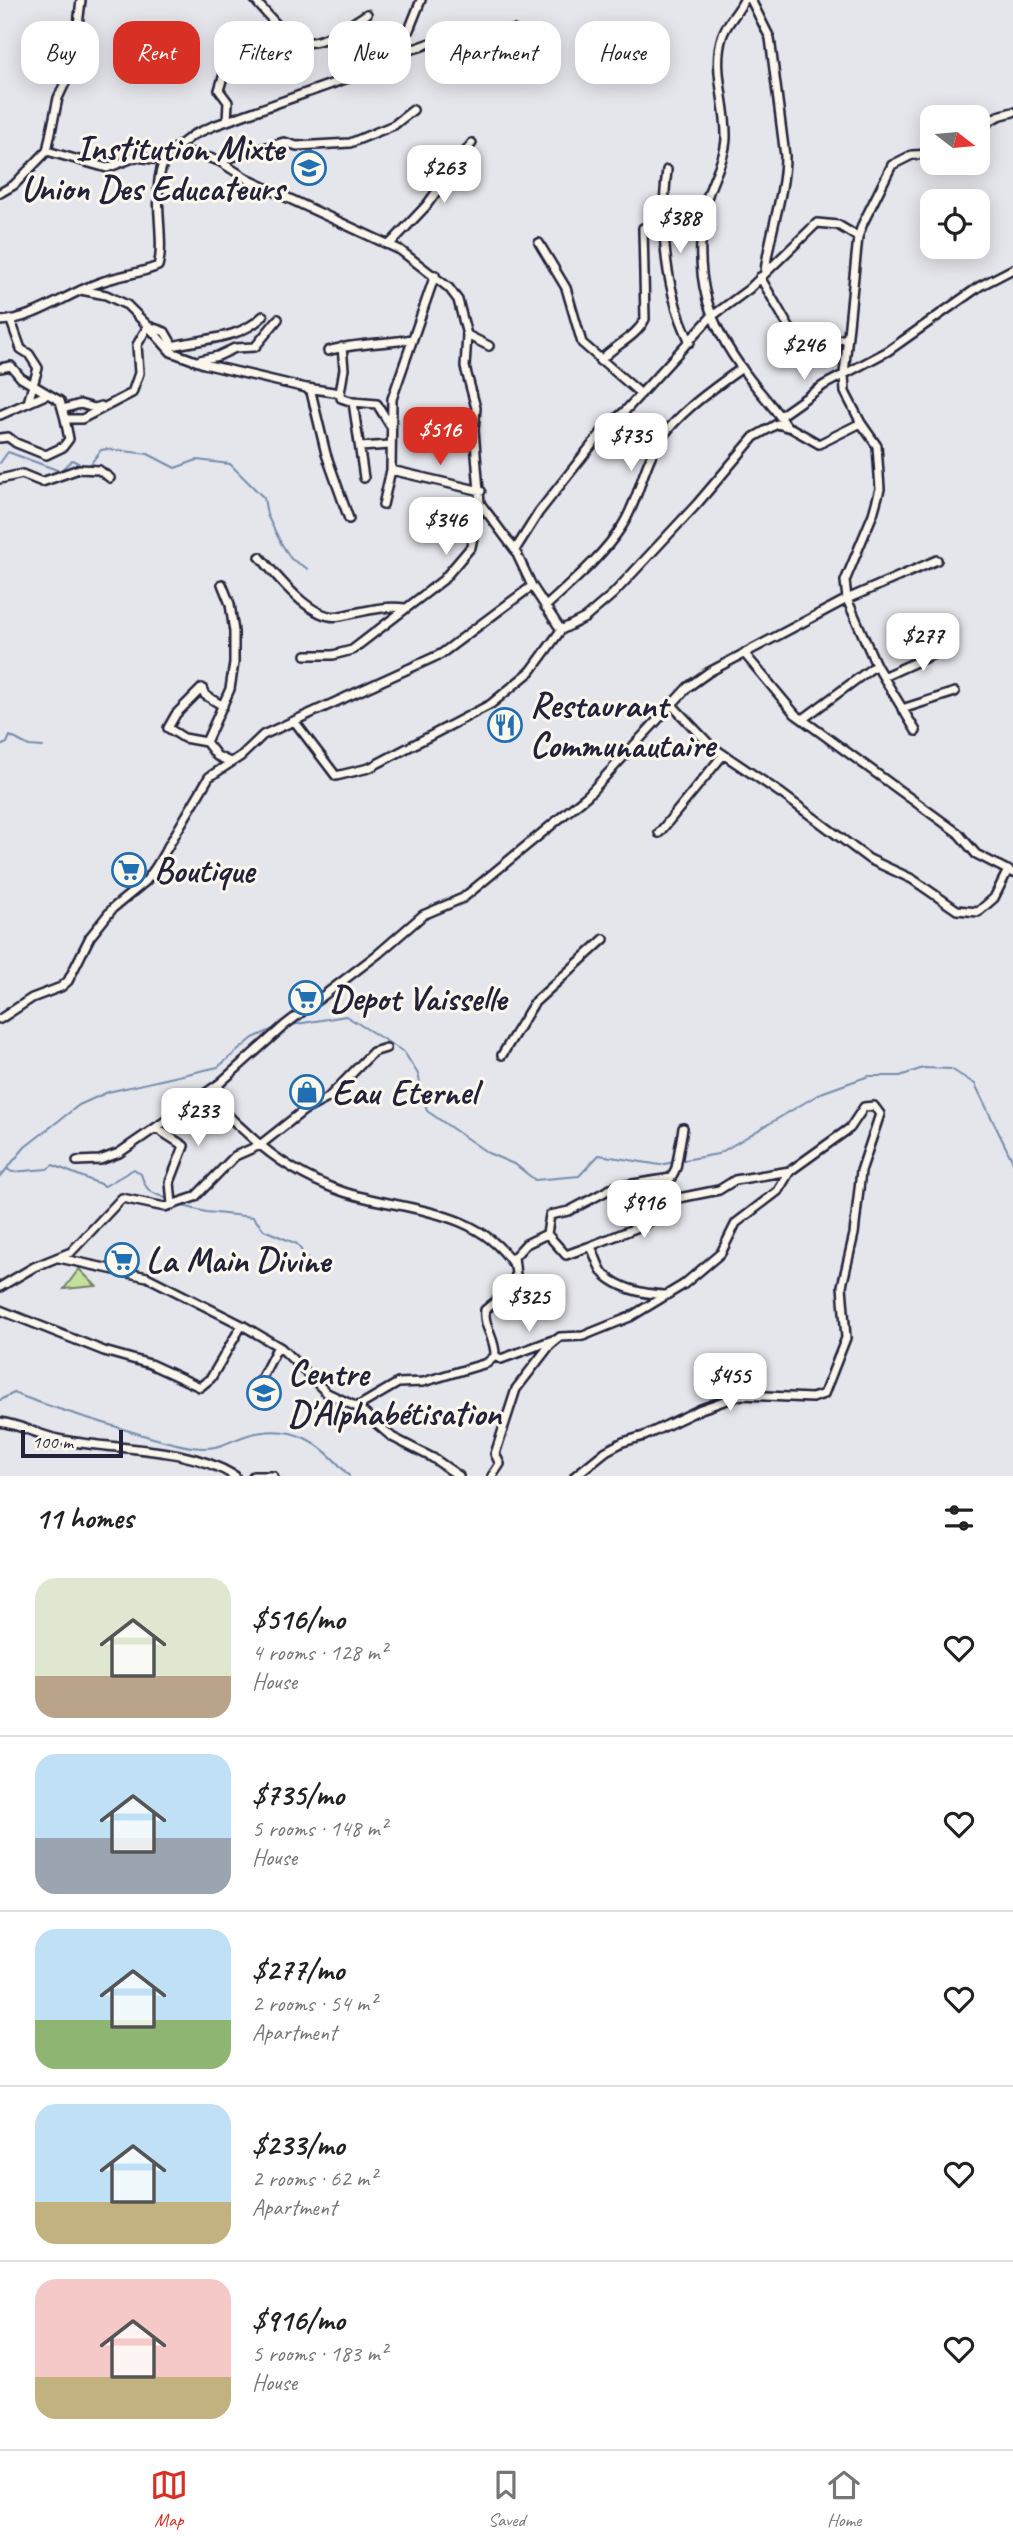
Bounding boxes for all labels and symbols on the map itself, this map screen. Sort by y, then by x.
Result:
north arrow [920,105,990,175]
place label: Institution Mixte Union Des Educateurs [21,126,288,211]
pin: $263 [403,146,485,205]
school or university icon: Institution Mixte Union Des Educateurs [290,149,328,187]
pin: $388 [639,196,721,255]
pin: $246 [763,322,845,382]
pin: $516 [399,407,481,467]
pin: $735 [590,414,672,473]
pin: $346 [405,498,487,557]
pin: $277 [882,614,964,673]
place label: Restaurant Communautaire [530,683,718,768]
restaurant icon: Restaurant Communautaire [486,706,524,744]
place label: Boutique [154,848,257,893]
supermarket icon: Boutique [110,851,148,889]
place label: Depot Vaisselle [330,976,508,1021]
supermarket icon: Depot Vaisselle [287,979,325,1017]
place label: Eau Eternel [332,1070,484,1115]
shop icon: Eau Eternel [288,1073,326,1111]
pin: $233 [157,1088,239,1148]
pin: $916 [603,1180,685,1240]
place label: La Main Divine [146,1238,332,1283]
supermarket icon: La Main Divine [103,1241,141,1279]
pin: $325 [488,1274,570,1334]
place label: Centre D'Alphabétisation [288,1351,502,1436]
pin: $455 [689,1354,771,1413]
school or university icon: Centre D'Alphabétisation [245,1374,283,1412]
scale bar [21,1427,122,1459]

